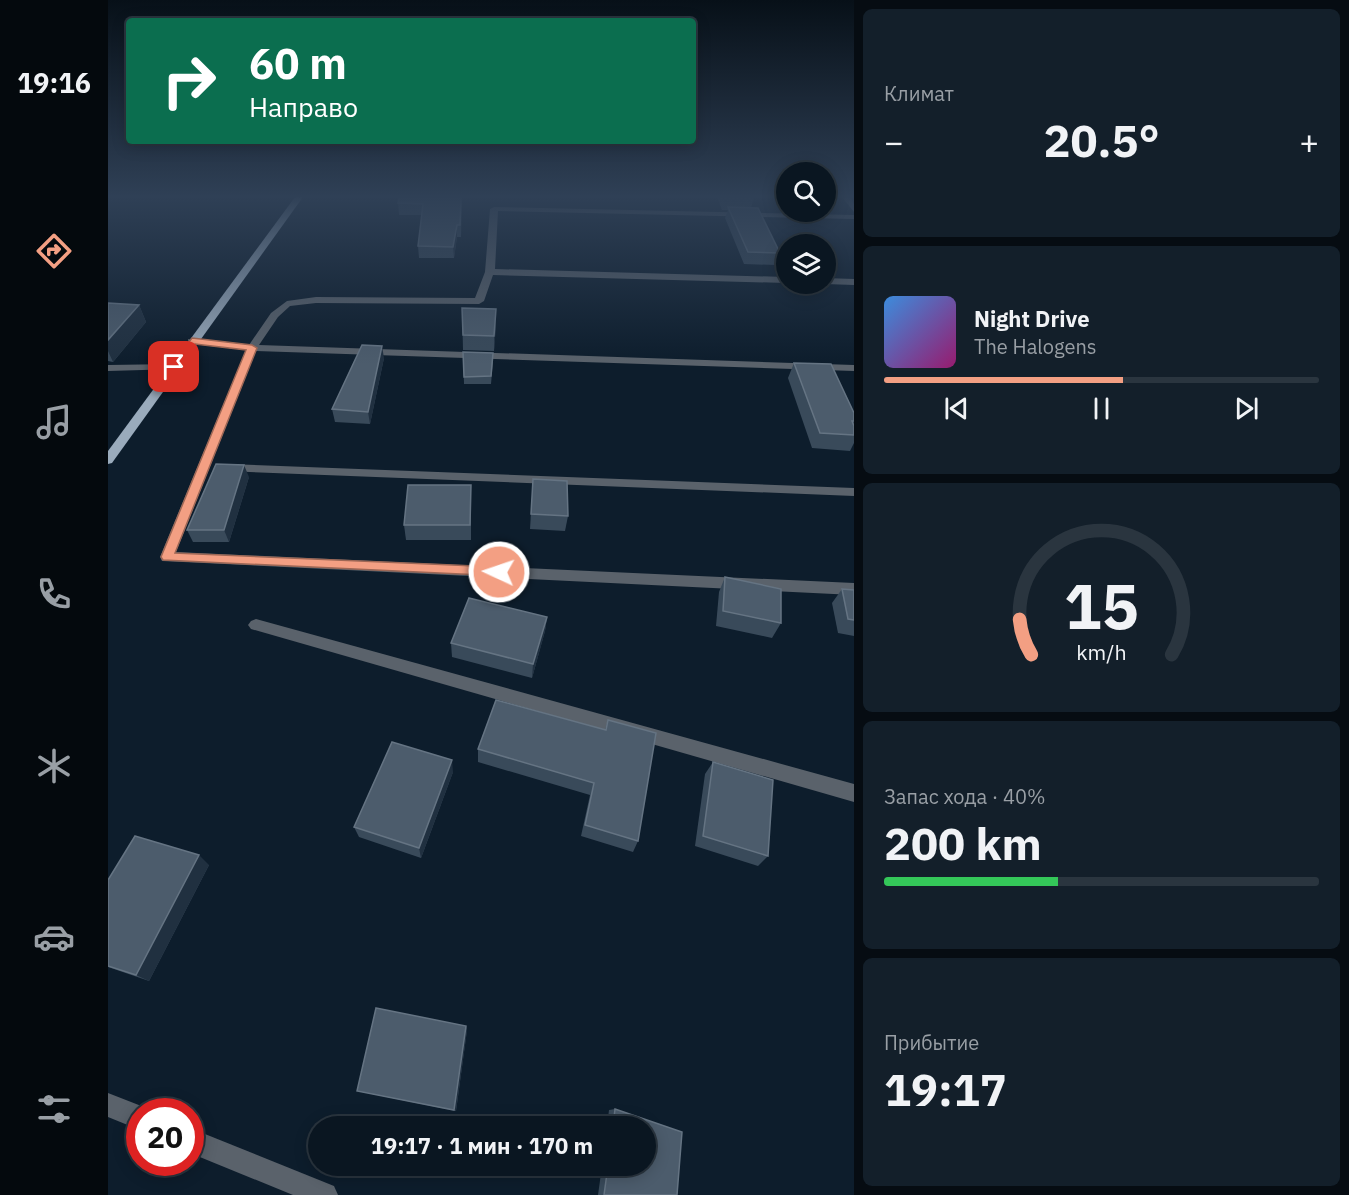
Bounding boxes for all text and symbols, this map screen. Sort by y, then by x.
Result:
text: 60 m [249,36,347,91]
icon: right [150,42,228,120]
text: 19:16 [17,65,91,100]
text: Климат [884,80,954,107]
text: Направо [249,89,358,124]
text: 20.5° [1043,111,1160,169]
text: − [884,120,904,163]
text: + [1299,120,1319,163]
map controls [776,162,836,294]
button: search [776,162,836,222]
icon: directions [33,230,75,272]
button: layers [776,234,836,294]
text: Night Drive [974,304,1090,333]
text: The Halogens [974,333,1096,360]
pin [148,341,199,392]
icon: arrive [157,350,190,383]
icon: previous [940,392,973,425]
icon: pause [1085,392,1118,425]
icon: next [1230,392,1263,425]
icon: music [33,401,75,443]
position arrow [467,540,531,604]
text: 15 [1064,565,1139,646]
icon: phone [33,573,75,615]
text: km/h [1076,638,1127,666]
icon: climate [33,745,75,787]
text: Запас хода · 40% [884,783,1046,810]
text: 200 km [884,814,1042,872]
icon: car [33,916,75,958]
text: Прибытие [884,1029,979,1056]
text: 19:17 [884,1060,1007,1118]
icon: filters [33,1088,75,1130]
speed limit sign: 20 [126,1098,204,1176]
text: 19:17 · 1 мин · 170 m [371,1131,593,1160]

